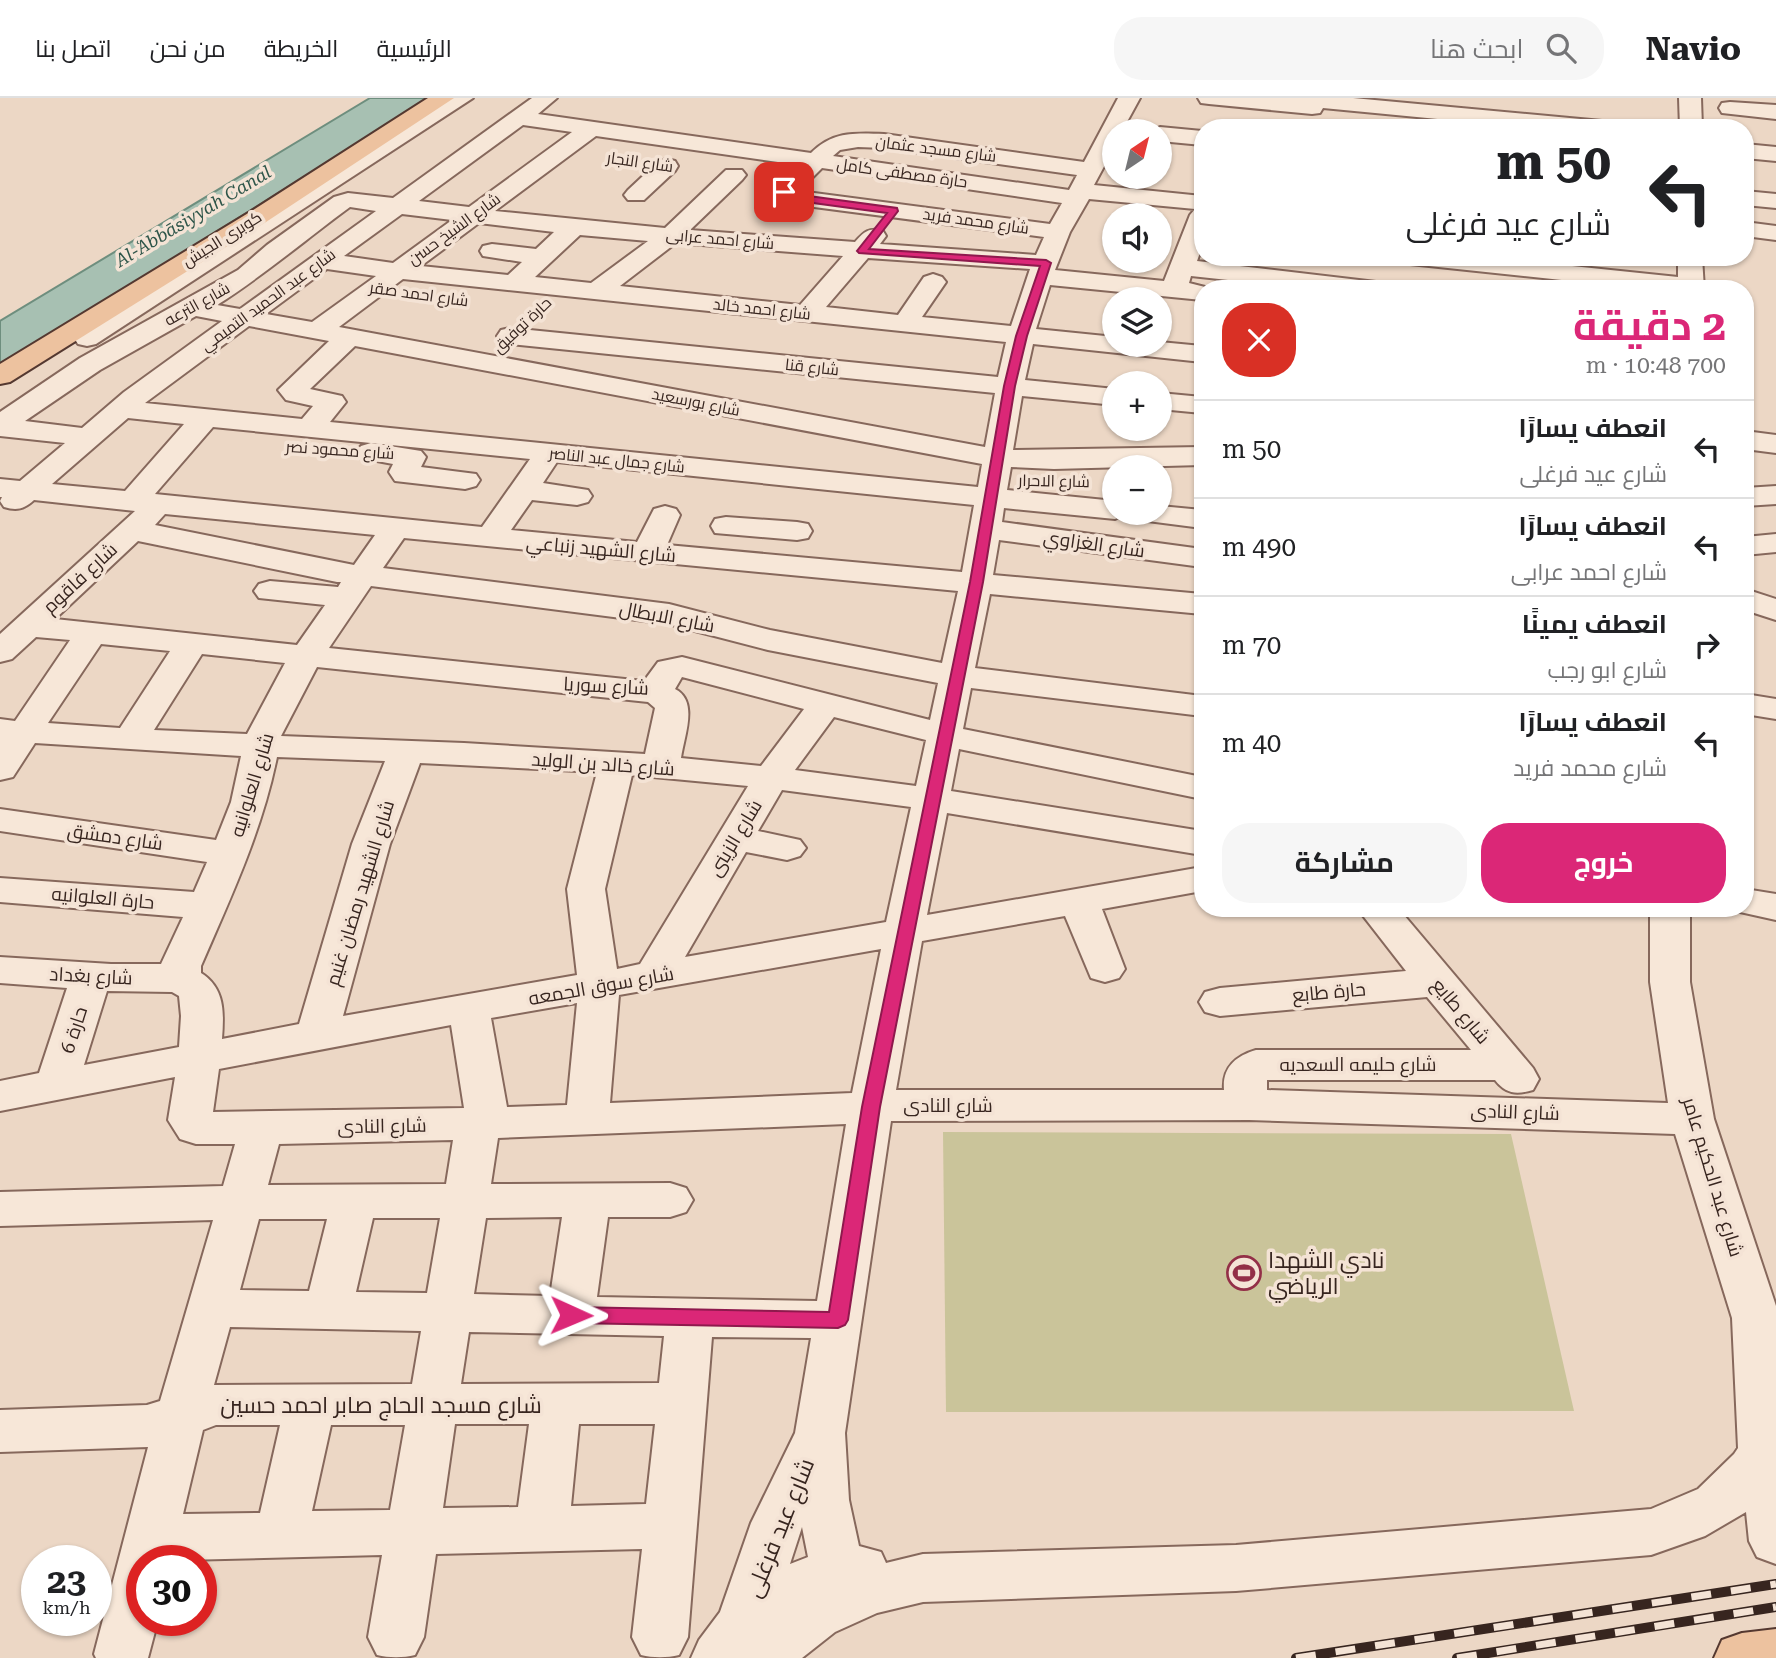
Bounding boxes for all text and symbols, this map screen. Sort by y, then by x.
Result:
search box [1114,17,1604,80]
icon: search [1542,29,1580,67]
text: Navio [1646,29,1741,68]
text: ابحث هنا [1430,34,1524,64]
text: اتصل بنا [35,35,112,63]
text: من نحن [150,35,226,63]
text: الخريطة [264,35,339,63]
text: الرئيسية [377,35,452,63]
north arrow [1102,119,1172,189]
map controls [1102,119,1172,525]
street label: شارع مسجد عثمان [874,132,998,168]
text: 50 m [1496,134,1611,191]
icon: left [1635,147,1726,238]
street label: شارع النجار [604,148,675,178]
street label: حارة مصطفى كامل [835,154,969,193]
water label: Al-ʿAbbāsiyyah Canal [110,161,275,271]
pin [754,162,814,222]
icon: arrive [765,173,803,211]
street label: شارع الشيخ حسن [404,189,505,271]
button: sound [1102,203,1172,273]
street label: شارع محمد فريد [921,204,1030,240]
text: شارع عيد فرغلى [1406,205,1611,243]
street label: كوبرى الجيش [179,207,266,272]
street label: شارع احمد عرابى [665,225,775,255]
street label: شارع عبد الحميد التميمي [197,245,342,359]
street label: شارع الترعه [161,278,234,332]
street label: شارع احمد صقر [367,278,470,312]
button: layers [1102,287,1172,357]
street label: حارة توفيق [489,293,556,358]
street label: شارع احمد خالد [712,294,812,326]
text: 2 دقيقة [1573,301,1726,350]
button: close [1222,303,1296,377]
text: 700 m · 10:48 [1586,352,1726,379]
street label: شارع قنا [784,355,840,381]
button: + [1102,371,1172,441]
street label: شارع بورسعيد [650,384,742,422]
text: انعطف يسارًا [1519,413,1667,443]
icon: left [1688,430,1726,468]
text: 50 m [1222,434,1281,464]
street label: شارع محمود نصر [284,437,395,465]
street label: شارع جمال عبد الناصر [547,443,686,479]
button: − [1102,455,1172,525]
text: شارع عيد فرغلى [1519,461,1667,488]
street label: شارع الاحرار [1017,471,1090,493]
text: انعطف يسارًا [1519,511,1667,541]
street label: شارع الغزاوي [1041,525,1146,565]
icon: left [1688,528,1726,566]
street label: شارع الشهيد زنباعي [525,531,677,570]
text: 490 m [1222,532,1296,562]
street label: شارع فاقوم [38,538,123,620]
text: شارع احمد عرابى [1511,559,1667,586]
street label: شارع الابطال [617,597,717,639]
text: انعطف يمينًا [1522,609,1667,639]
icon: right [1688,626,1726,664]
text: 70 m [1222,630,1281,660]
text: شارع ابو رجب [1548,657,1667,684]
street label: شارع سوريا [563,672,649,702]
text: انعطف يسارًا [1519,707,1667,737]
icon: left [1688,724,1726,762]
text: 40 m [1222,728,1281,758]
street label: شارع العلوانيه [225,730,281,840]
street label: شارع خالد بن الوليد [531,748,675,782]
text: شارع محمد فريد [1513,755,1667,782]
street label: شارع الزينى [703,795,769,882]
street label: شارع الشهيد رمضان غنيم [321,797,401,989]
street label: شارع دمشق [65,819,164,857]
button: مشاركة [1222,823,1467,903]
button: خروج [1481,823,1726,903]
street label: حارة العلوانيه [51,882,155,914]
street label: شارع بغداد [49,962,133,992]
street label: شارع سوق الجمعه [527,962,676,1012]
street label: شارع طايع [1425,974,1495,1050]
street label: حارة طابع [1291,977,1367,1009]
street label: حارة 6 [56,1004,92,1056]
street label: شارع حليمه السعديه [1279,1053,1437,1078]
street label: شارع النادى [903,1094,993,1119]
street label: شارع عبد الحكيم عامر [1676,1094,1748,1260]
street label: شارع النادى [1470,1099,1560,1127]
street label: شارع النادى [337,1114,427,1140]
place label: نادي الشهدا الرياضي [1268,1247,1384,1303]
sports icon: نادي الشهدا الرياضي [1225,1254,1263,1292]
position arrow [534,1278,608,1352]
street label: شارع مسجد الحاج صابر احمد حسين [220,1392,542,1421]
street label: شارع عيد فرغلى [740,1455,822,1602]
speed limit sign: 30 [126,1545,217,1636]
text: 23 [47,1561,86,1602]
text: km/h [42,1597,91,1618]

